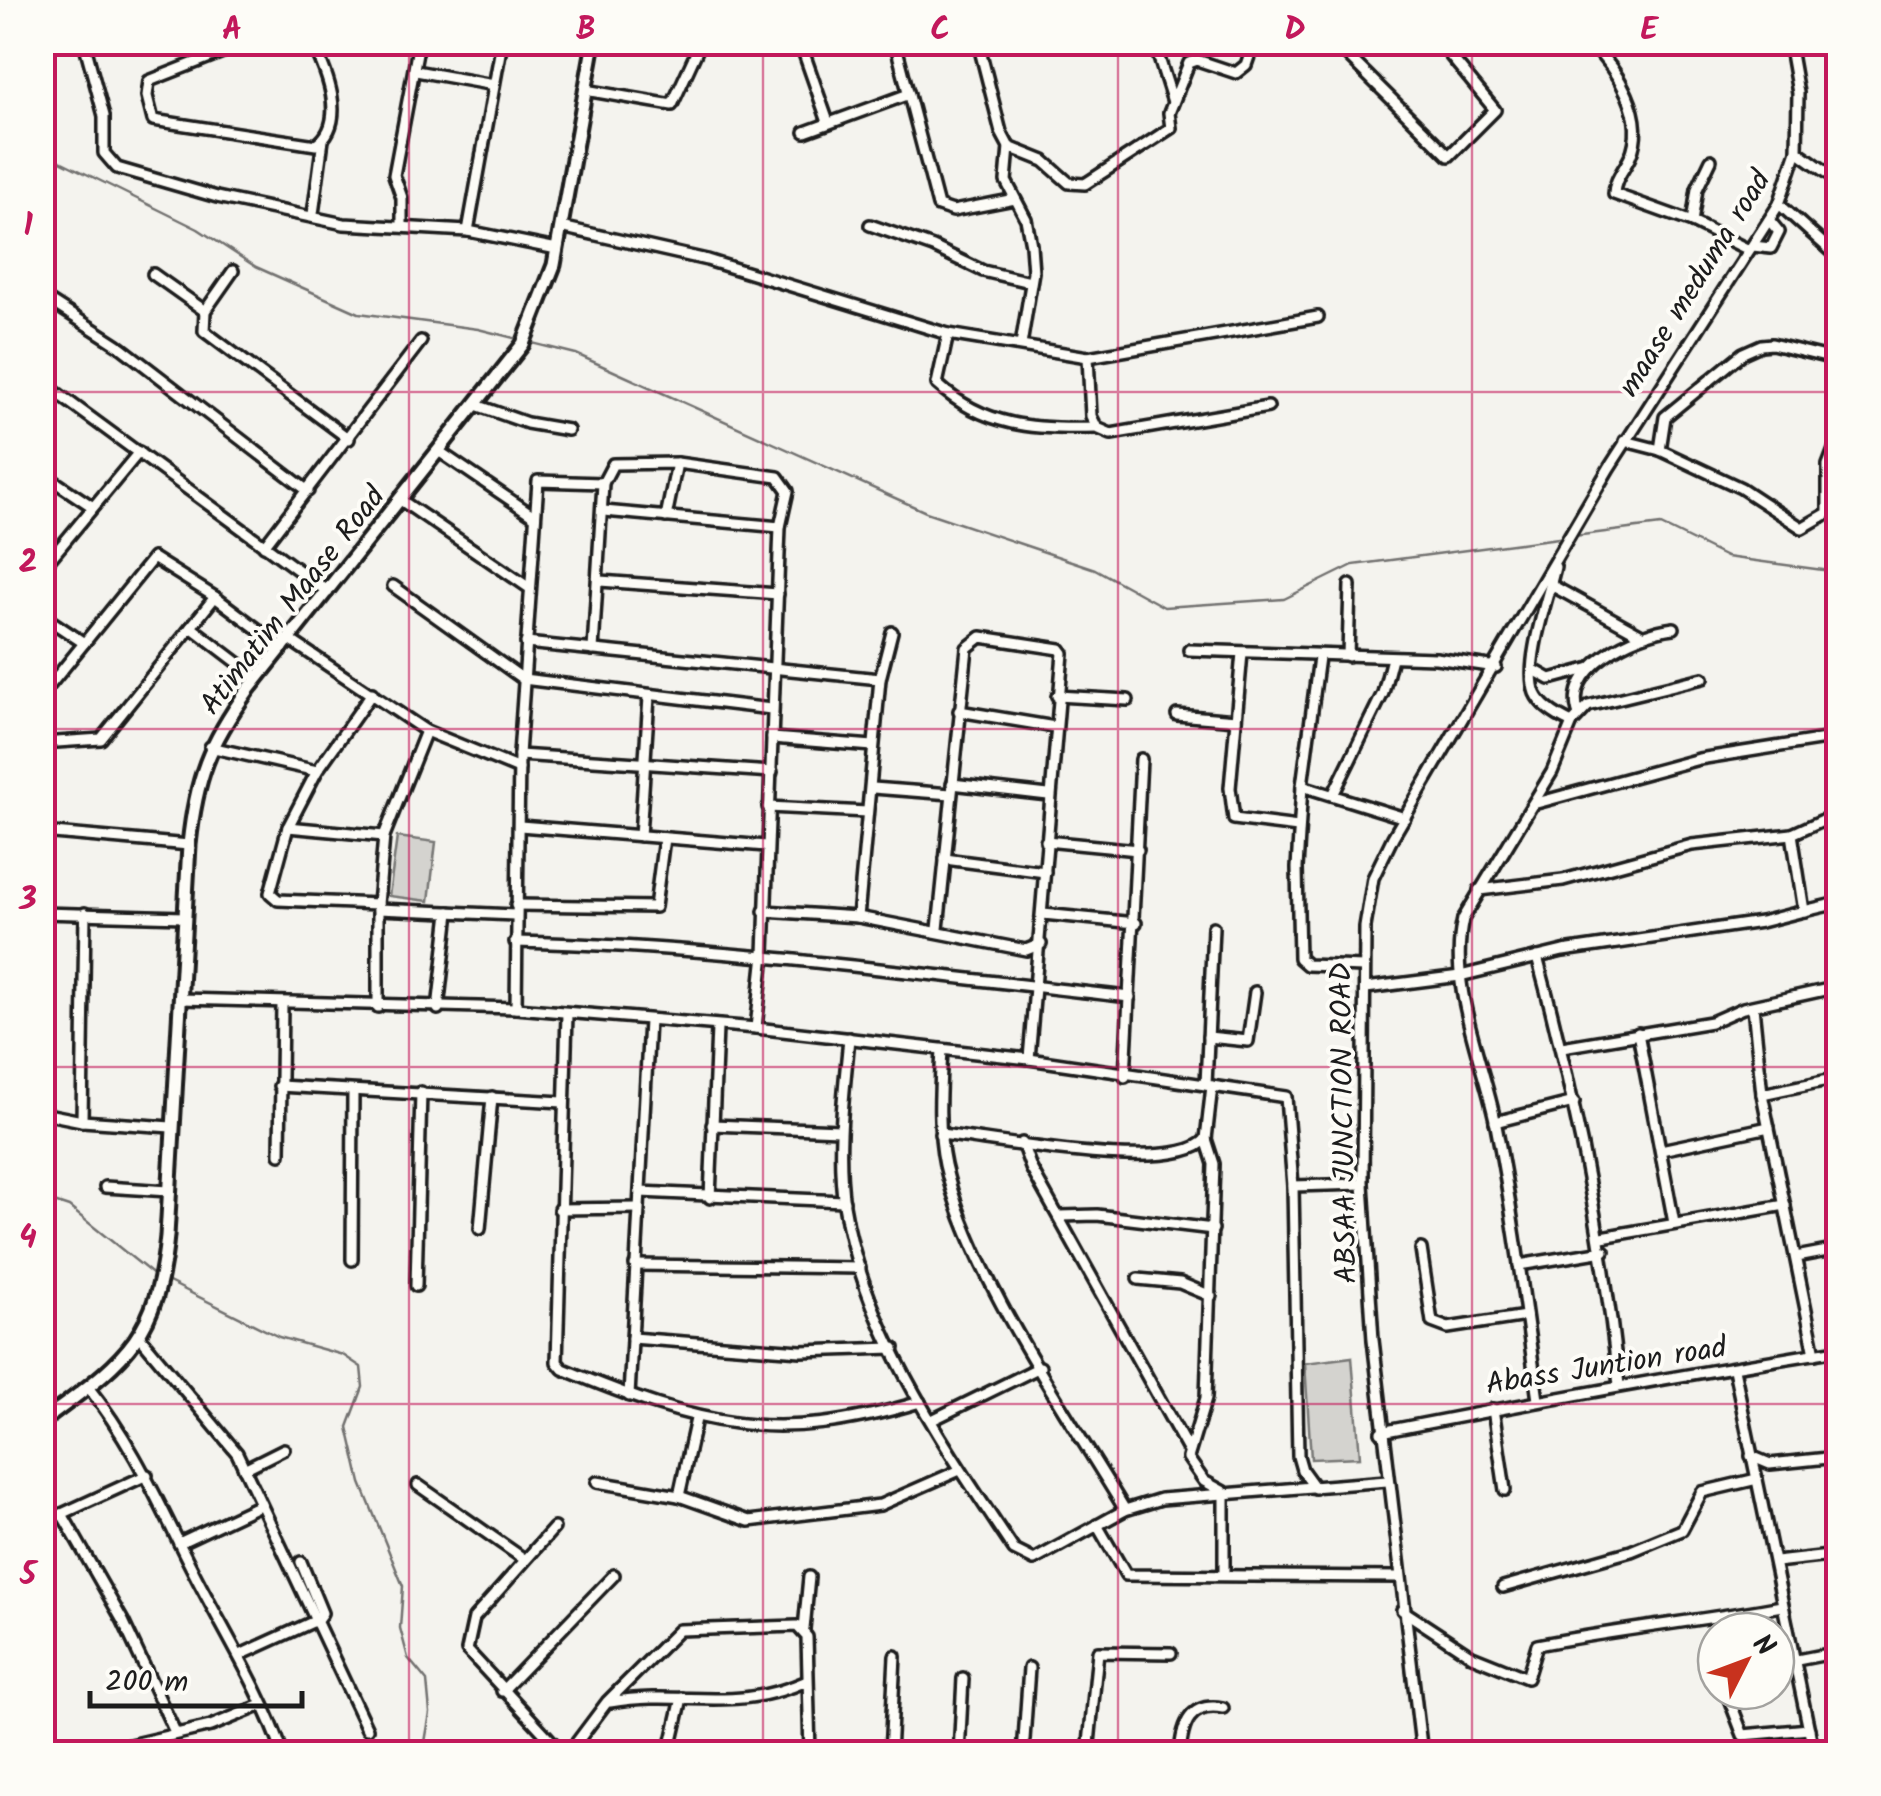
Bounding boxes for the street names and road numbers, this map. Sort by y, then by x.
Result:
street label: maase meduma road [1607,160,1785,407]
street label: Atimatim Maase Road [189,475,399,726]
street label: ABSAA JUNCTION ROAD [1318,962,1372,1284]
street label: Abass Juntion road [1483,1324,1731,1410]

